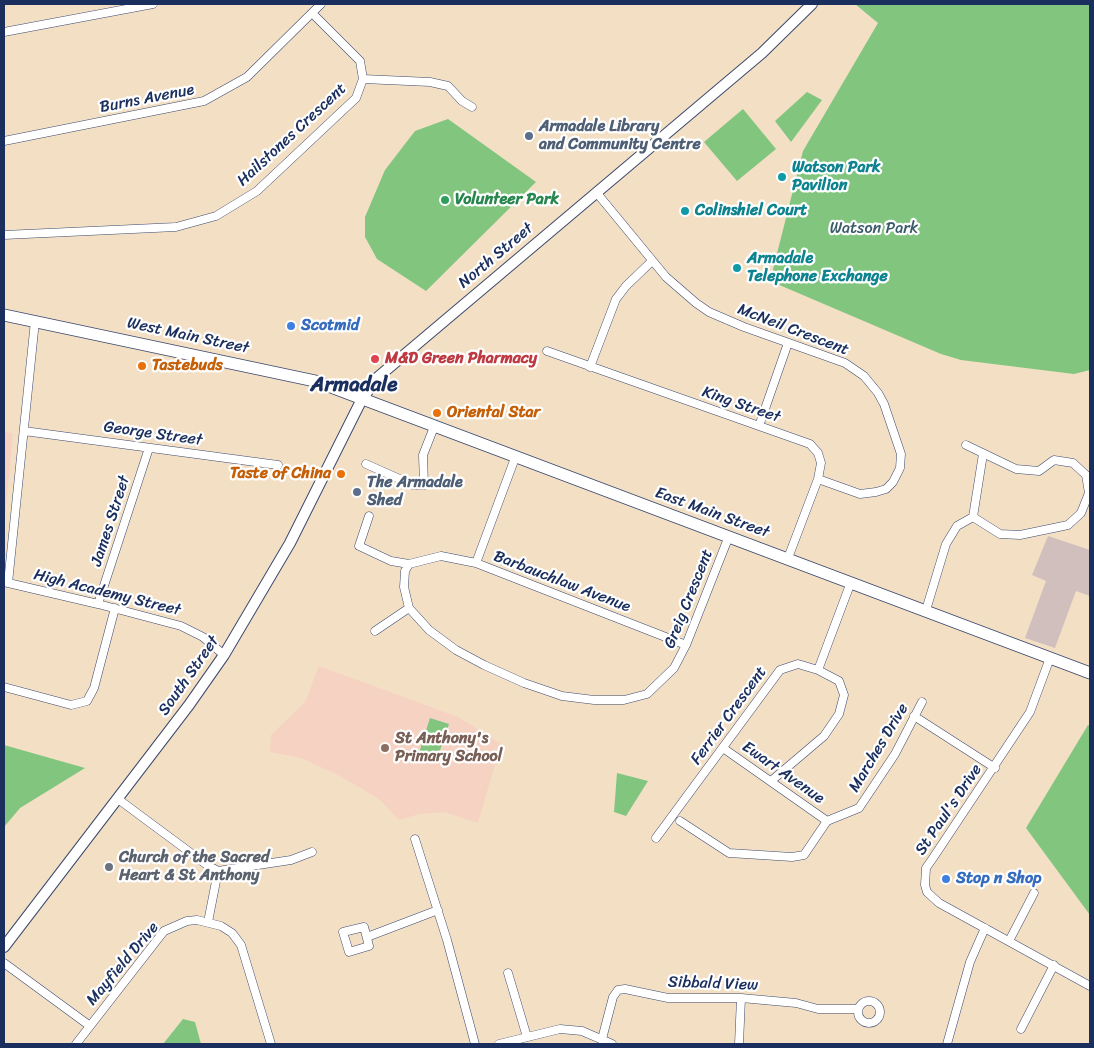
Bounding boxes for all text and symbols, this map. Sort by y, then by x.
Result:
street label: Hailstones Crescent [233,79,351,191]
street label: Burns Avenue [98,80,196,118]
place label: Armadale Library and Community Centre [539,117,701,155]
marker: Armadale Library and Community Centre [523,130,535,142]
place label: Watson Park Pavilion [792,158,880,196]
marker: Watson Park Pavilion [776,171,788,183]
place label: Volunteer Park [455,190,559,210]
marker: Volunteer Park [439,194,451,206]
place label: Colinshiel Court [695,201,807,221]
marker: Colinshiel Court [679,205,691,217]
street label: North Street [455,219,537,293]
park label: Watson Park [830,219,918,239]
place label: Armadale Telephone Exchange [747,249,888,287]
marker: Armadale Telephone Exchange [731,262,743,274]
street label: McNeil Crescent [735,300,851,360]
street label: West Main Street [125,314,251,358]
place label: Scotmid [301,316,359,336]
marker: Scotmid [285,320,297,332]
place label: M&D Green Pharmacy [385,349,537,369]
marker: M&D Green Pharmacy [369,353,381,365]
place label: Tastebuds [152,356,223,376]
marker: Tastebuds [136,360,148,372]
district label: Armadale [311,373,397,399]
street label: King Street [699,383,783,427]
place label: Oriental Star [447,403,540,423]
marker: Oriental Star [431,407,443,419]
street label: George Street [102,418,204,450]
place label: Taste of China [230,464,331,484]
marker: Taste of China [335,468,347,480]
street label: James Street [87,473,135,569]
place label: The Armadale Shed [367,473,463,511]
street label: East Main Street [652,483,772,543]
marker: The Armadale Shed [351,486,363,498]
street label: Barbauchlaw Avenue [491,547,633,617]
street label: Greig Crescent [660,547,718,651]
street label: High Academy Street [32,565,182,621]
street label: South Street [155,632,223,720]
street label: Ferrier Crescent [687,663,771,769]
street label: Marches Drive [845,700,913,796]
place label: St Anthony's Primary School [395,729,502,767]
street label: Ewart Avenue [738,738,828,808]
marker: St Anthony's Primary School [379,742,391,754]
street label: St Paul's Drive [911,761,987,859]
place label: Church of the Sacred Heart & St Anthony [119,848,269,886]
marker: Church of the Sacred Heart & St Anthony [103,861,115,873]
place label: Stop n Shop [956,869,1042,889]
marker: Stop n Shop [940,873,952,885]
street label: Mayfield Drive [83,918,163,1010]
street label: Sibbald View [668,973,758,995]

